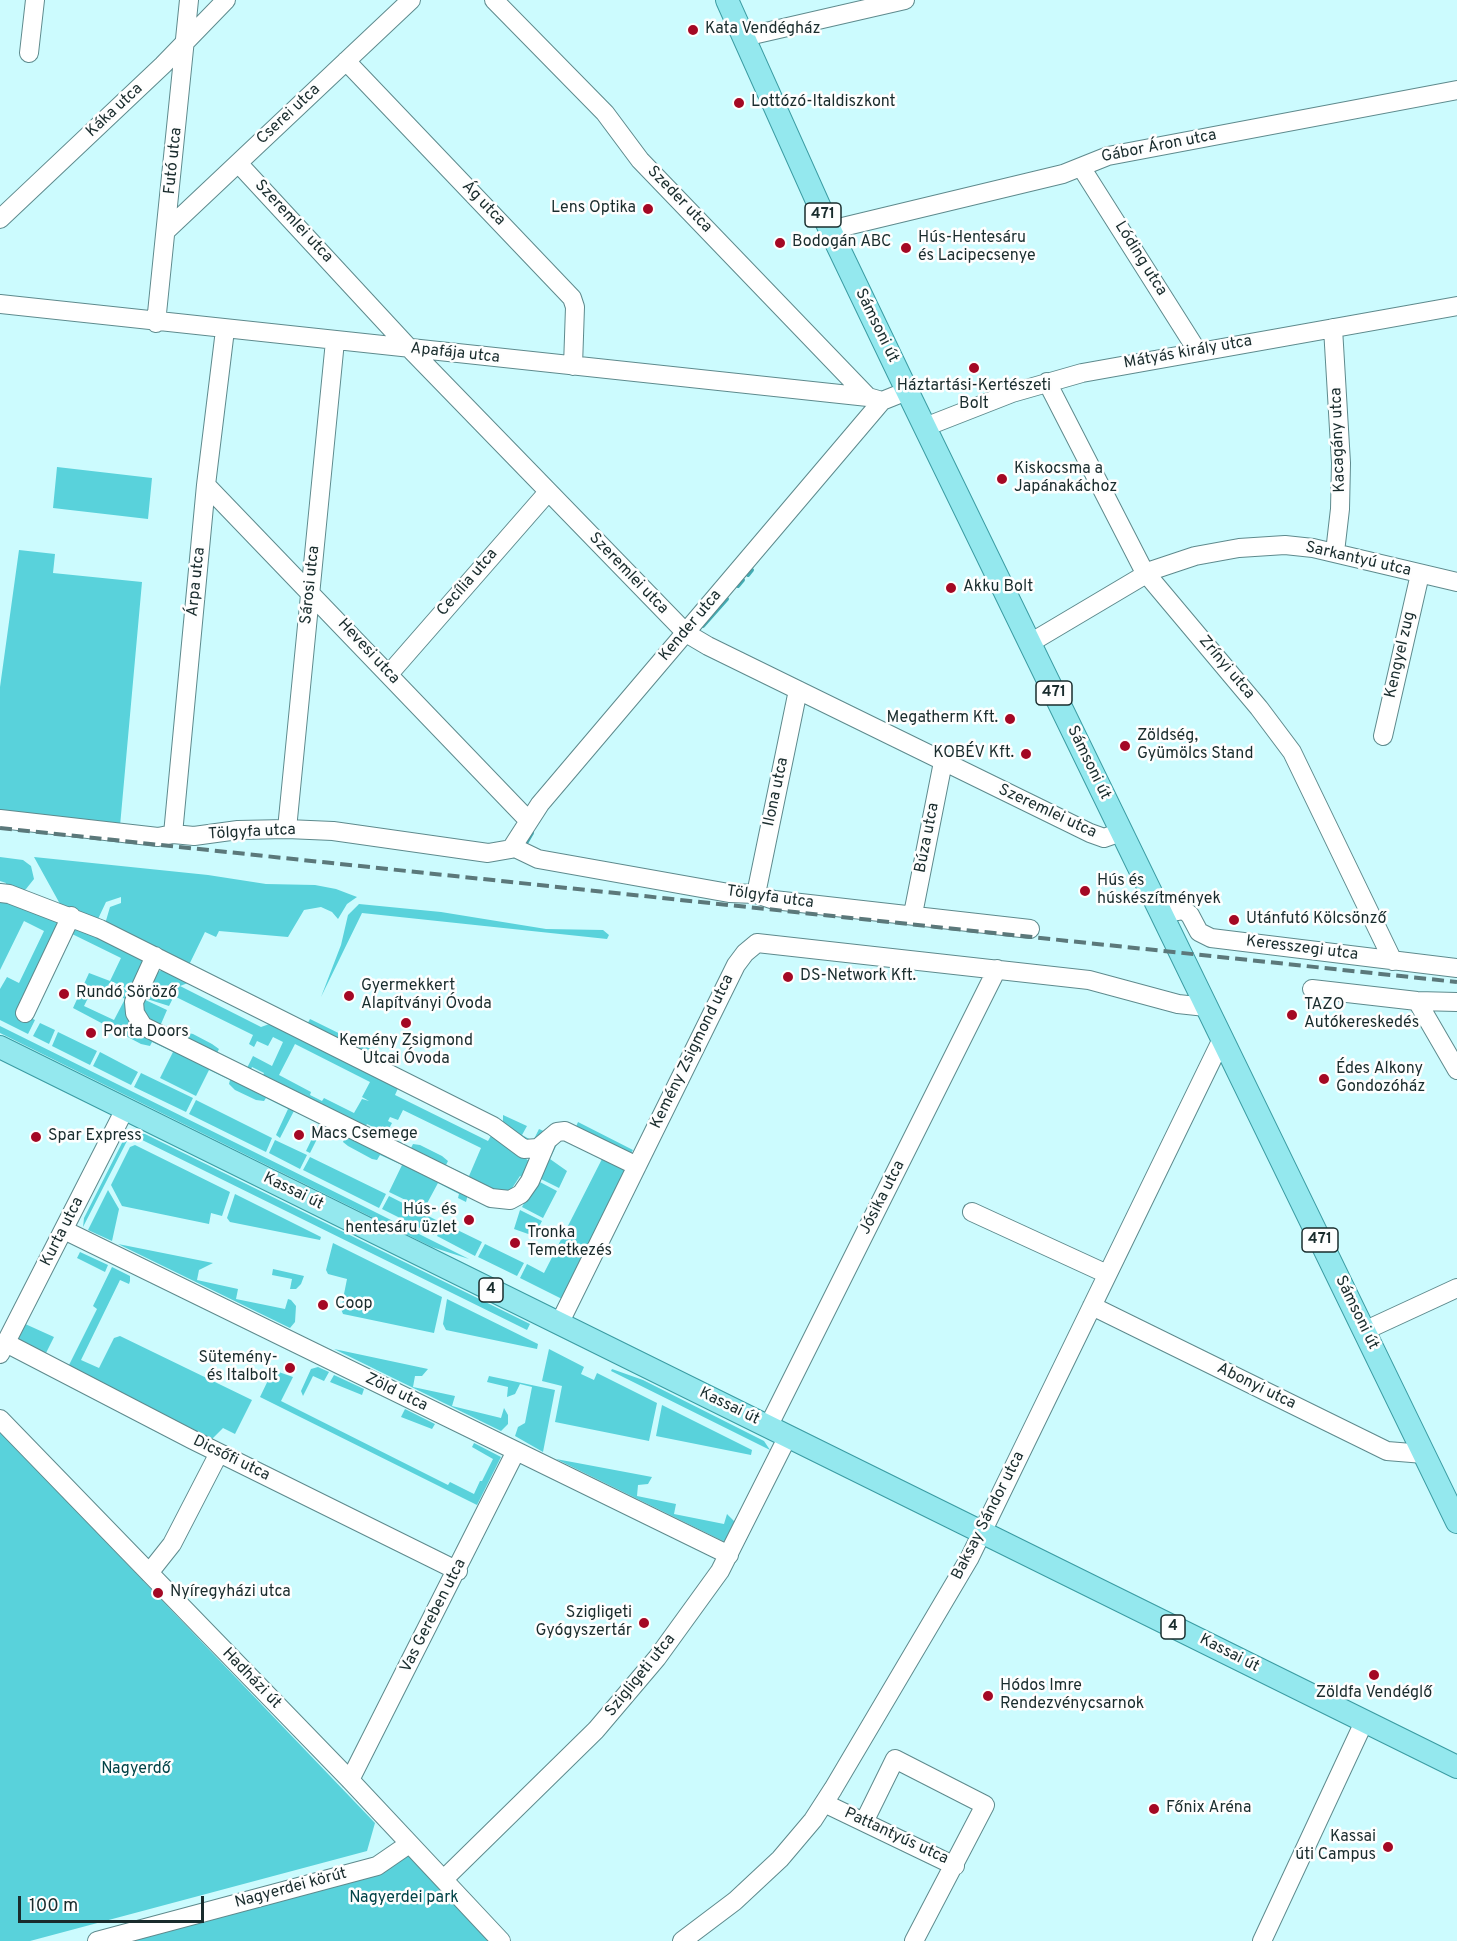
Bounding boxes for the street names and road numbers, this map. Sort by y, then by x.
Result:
street label: Káka utca [83,80,147,142]
street label: Cserei utca [253,81,325,149]
street label: Gábor Áron utca [1100,126,1218,168]
street label: Futó utca [161,127,187,195]
street label: Szeder utca [642,163,716,237]
street label: Szeremlei utca [250,177,336,267]
street label: Ág utca [457,178,509,230]
road number: 471 [805,203,841,227]
street label: Lóding utca [1110,218,1170,300]
street label: Sámsoni út [850,286,902,366]
street label: Mátyás király utca [1122,332,1254,374]
street label: Apafája utca [409,340,501,368]
street label: Kacagány utca [1328,387,1350,493]
street label: Szeremlei utca [584,529,672,619]
street label: Sarkantyú utca [1303,539,1413,581]
street label: Sárosi utca [297,545,325,625]
street label: Cecília utca [434,545,502,621]
street label: Árpa utca [184,546,210,618]
street label: Kender utca [656,586,726,666]
street label: Kengyel zug [1382,610,1420,700]
street label: Hevesi utca [333,615,403,689]
street label: Zrínyi utca [1194,632,1258,704]
road number: 471 [1036,681,1072,705]
street label: Sámsoni út [1062,723,1114,803]
street label: Ilona utca [760,756,794,828]
street label: Szeremlei utca [995,781,1099,843]
street label: Búza utca [912,801,944,875]
street label: Tölgyfa utca [208,821,296,845]
street label: Tölgyfa utca [725,882,815,914]
street label: Keresszegi utca [1245,933,1359,965]
street label: Kemény Zsigmond utca [647,972,739,1132]
street label: Jósika utca [856,1158,910,1238]
street label: Kassai út [260,1169,326,1215]
street label: Kurta utca [37,1194,89,1270]
road number: 471 [1302,1228,1338,1252]
street label: Sámsoni út [1330,1273,1382,1353]
road number: 4 [479,1278,503,1302]
street label: Abonyi utca [1213,1360,1299,1414]
street label: Zöld utca [362,1370,430,1416]
street label: Kassai út [696,1384,762,1430]
street label: Dicsőfi utca [189,1432,273,1486]
street label: Baksay Sándor utca [948,1449,1030,1583]
street label: Vas Gereben utca [397,1556,471,1676]
road number: 4 [1161,1615,1185,1639]
street label: Szigligeti utca [602,1631,680,1721]
street label: Kassai út [1196,1631,1262,1677]
street label: Hadházi út [217,1645,285,1713]
street label: Pattantyús utca [841,1804,951,1870]
street label: Nagyerdei körút [233,1865,349,1913]

